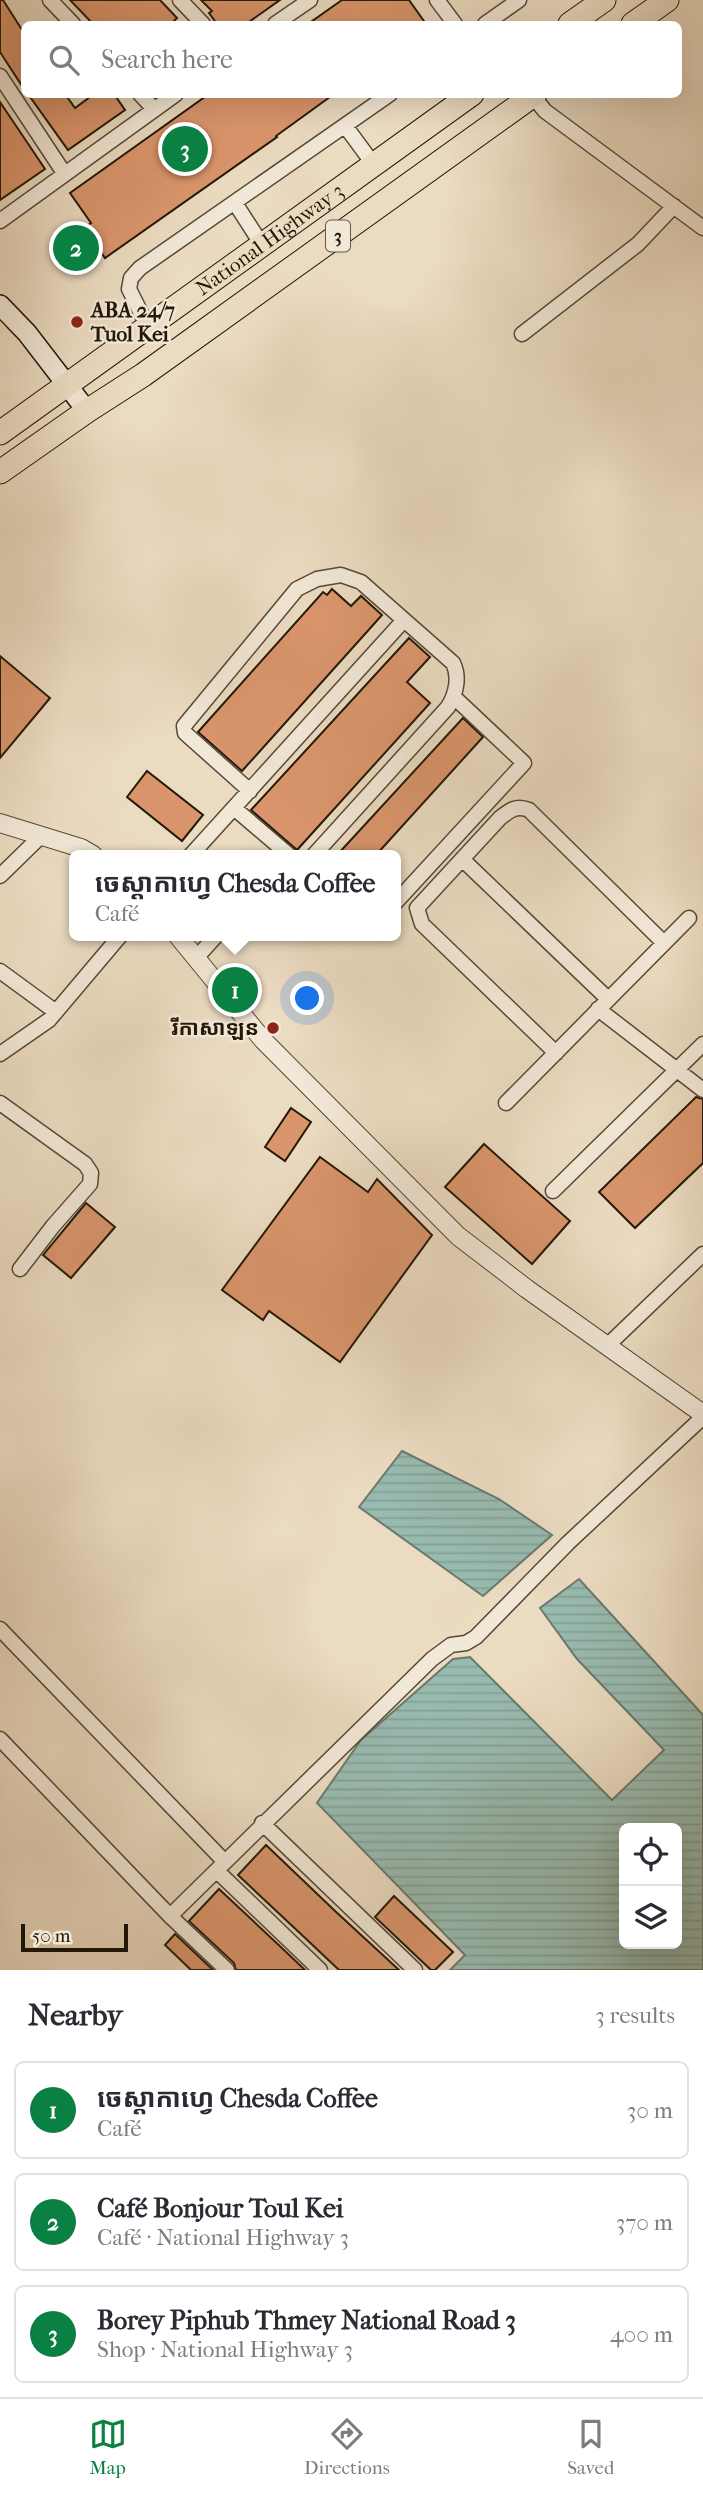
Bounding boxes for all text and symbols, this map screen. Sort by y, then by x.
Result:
search box [21,21,682,98]
icon: search [45,41,83,79]
text: Search here [101,44,233,75]
pin: 3 [162,123,208,175]
street label: National Highway 3 [191,178,348,300]
road number: 3 [326,220,350,252]
pin: 2 [53,222,99,274]
place label: ABA 24/7 Tuol Kei [89,298,175,346]
marker: ABA 24/7 Tuol Kei [69,314,85,330]
popup [69,850,401,941]
text: ចេស្ដាកាហ្វេ Chesda Coffee [95,868,375,899]
text: Café [95,900,139,927]
pin: 1 [212,964,258,1016]
your location [290,981,324,1015]
place label: រីកាសាឡន [170,1016,259,1040]
marker: រីកាសាឡន [265,1020,281,1036]
map controls [619,1823,682,1949]
button: locate [619,1823,682,1886]
button: layers [619,1886,682,1949]
scale bar [21,1921,128,1953]
text: 50 m [32,1925,71,1947]
text: Nearby [28,1998,123,2033]
text: 3 results [595,2002,675,2029]
text: ចេស្ដាកាហ្វេ Chesda Coffee [97,2083,378,2114]
text: 1 [49,2097,57,2124]
text: 30 m [627,2097,673,2124]
text: Café [97,2115,142,2142]
text: Café Bonjour Toul Kei [97,2193,344,2224]
text: 2 [47,2209,59,2236]
text: 370 m [616,2209,673,2236]
text: Café · National Highway 3 [97,2224,349,2251]
text: Borey Piphub Thmey National Road 3 [97,2305,516,2336]
text: 3 [48,2321,58,2348]
text: 400 m [610,2321,673,2348]
text: Shop · National Highway 3 [97,2336,353,2363]
tab: Map [89,2415,127,2479]
tab: Directions [304,2415,390,2479]
tab: Saved [567,2415,614,2479]

